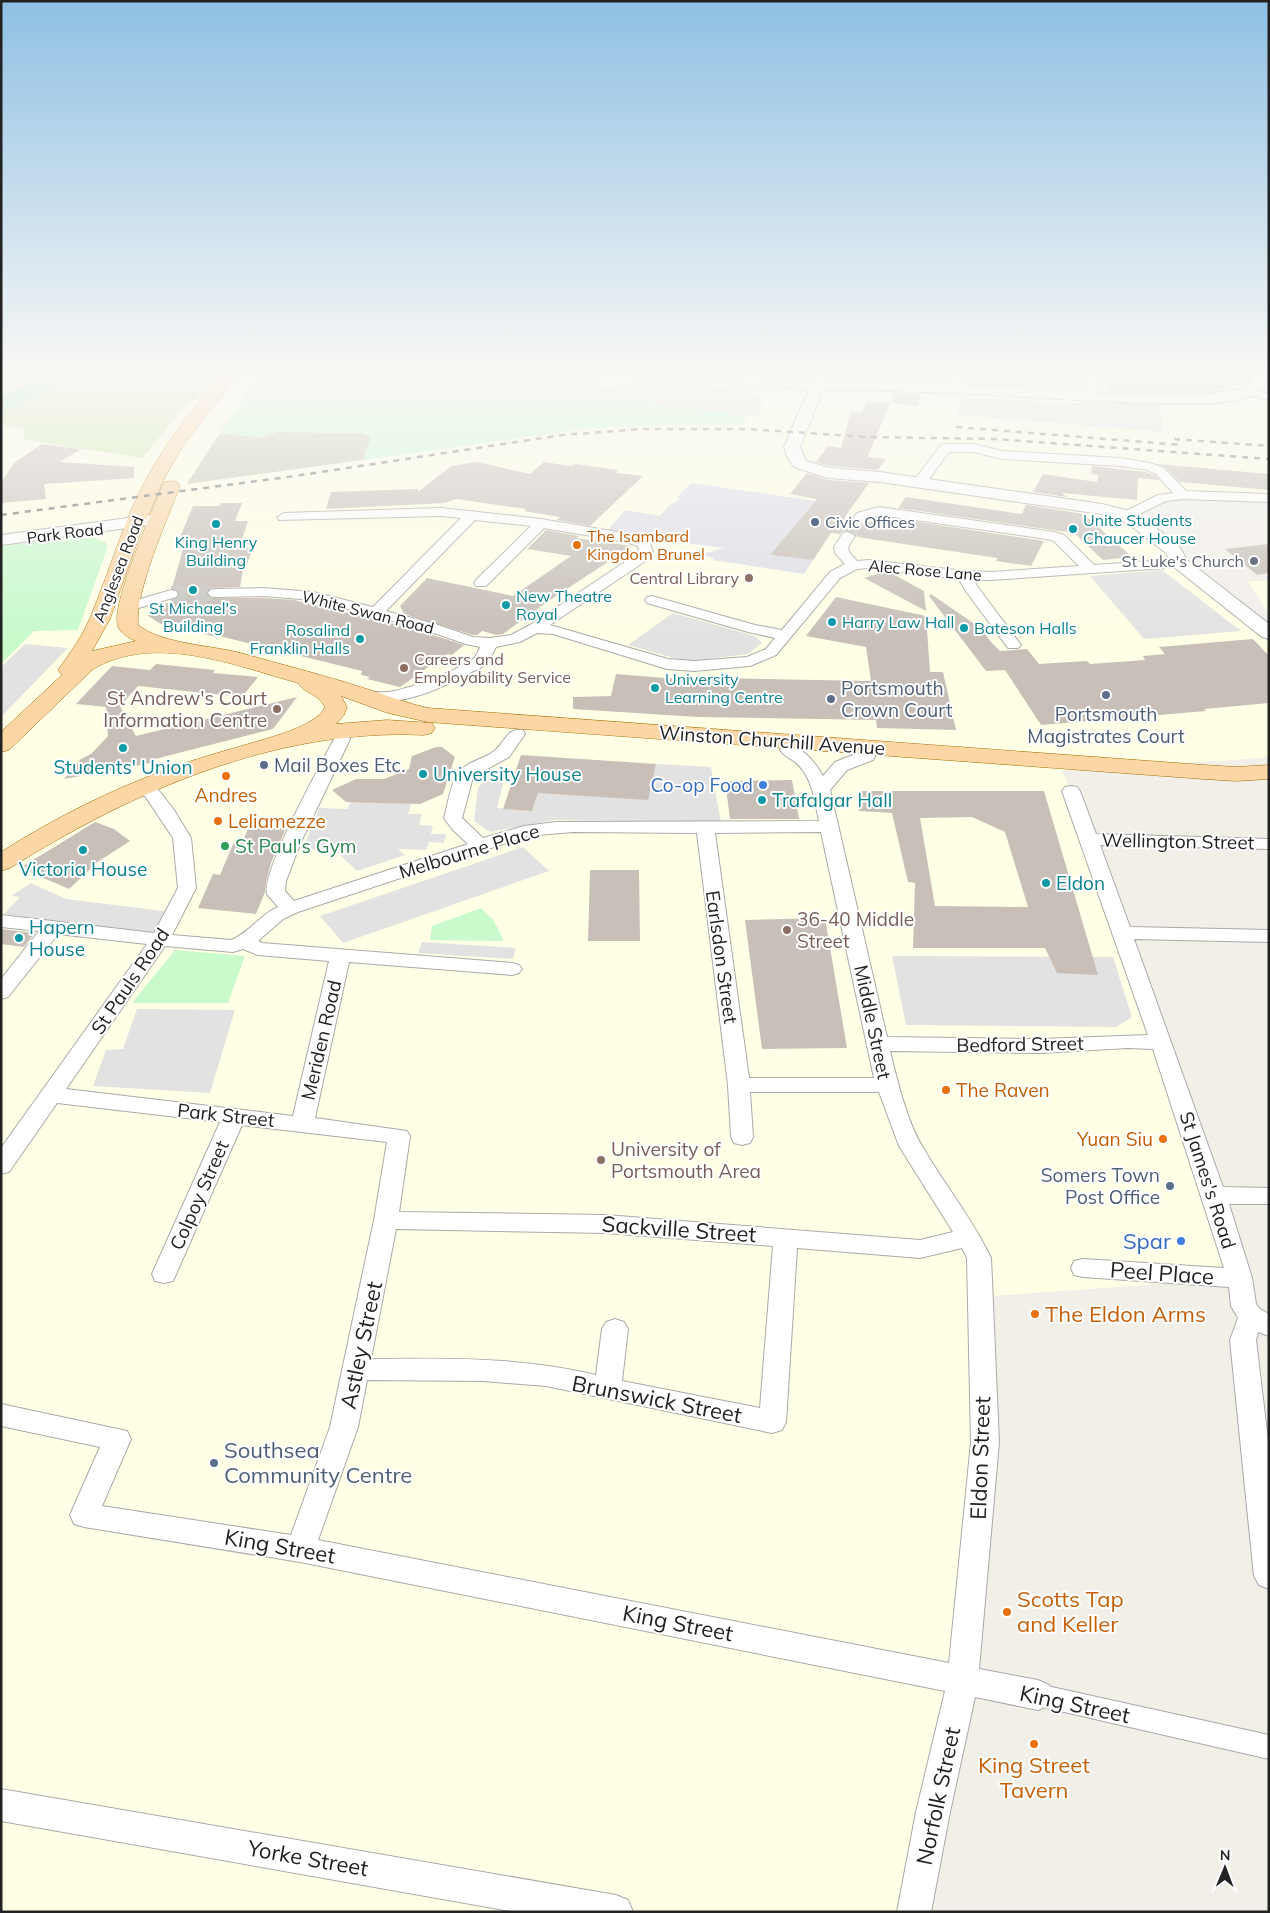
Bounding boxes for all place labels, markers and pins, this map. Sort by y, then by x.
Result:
place label: Unite Students Chaucer House [1083,510,1196,548]
place label: Civic Offices [825,512,915,532]
marker: Civic Offices [809,516,821,528]
marker: King Henry Building [210,518,222,530]
marker: Unite Students Chaucer House [1067,523,1079,535]
place label: The Isambard Kingdom Brunel [587,526,705,564]
place label: King Henry Building [175,532,258,570]
marker: The Isambard Kingdom Brunel [571,539,583,551]
place label: St Luke's Church [1122,551,1244,571]
marker: St Luke's Church [1248,555,1260,567]
place label: Central Library [629,568,739,588]
marker: Central Library [743,572,755,584]
marker: St Michael's Building [187,584,199,596]
place label: New Theatre Royal [516,586,612,624]
place label: St Michael's Building [149,598,237,636]
marker: New Theatre Royal [500,599,512,611]
place label: Harry Law Hall [842,612,954,632]
marker: Harry Law Hall [826,616,838,628]
place label: Bateson Halls [974,618,1077,638]
place label: Rosalind Franklin Halls [250,620,350,658]
marker: Bateson Halls [958,622,970,634]
marker: Rosalind Franklin Halls [354,633,366,645]
place label: Careers and Employability Service [414,649,571,687]
marker: Careers and Employability Service [398,662,410,674]
place label: University Learning Centre [665,669,783,707]
place label: Portsmouth Crown Court [841,676,953,722]
marker: University Learning Centre [649,682,661,694]
place label: St Andrew's Court Information Centre [103,686,267,732]
marker: Portsmouth Magistrates Court [1100,689,1112,701]
marker: Portsmouth Crown Court [825,693,837,705]
place label: Portsmouth Magistrates Court [1027,702,1185,748]
marker: St Andrew's Court Information Centre [271,703,283,715]
marker: Students' Union [117,742,129,754]
place label: Mail Boxes Etc. [274,753,405,777]
place label: Students' Union [53,755,193,779]
marker: Mail Boxes Etc. [258,759,270,771]
place label: University House [433,762,582,786]
marker: University House [417,768,429,780]
marker: Andres [220,770,232,782]
place label: Co-op Food [650,773,753,797]
marker: Co-op Food [757,779,769,791]
place label: Andres [194,783,258,807]
place label: Trafalgar Hall [772,788,892,812]
marker: Trafalgar Hall [756,794,768,806]
place label: Leliamezze [228,809,326,833]
marker: Leliamezze [212,815,224,827]
place label: St Paul's Gym [235,834,356,858]
marker: St Paul's Gym [219,840,231,852]
marker: Victoria House [77,844,89,856]
place label: Victoria House [19,857,147,881]
place label: Eldon [1056,871,1105,895]
marker: Eldon [1040,877,1052,889]
place label: 36-40 Middle Street [797,907,914,953]
place label: Hapern House [29,915,95,961]
marker: 36-40 Middle Street [781,924,793,936]
marker: Hapern House [13,932,25,944]
place label: The Raven [956,1078,1050,1102]
marker: The Raven [940,1084,952,1096]
place label: Yuan Siu [1076,1127,1153,1151]
marker: Yuan Siu [1157,1133,1169,1145]
place label: University of Portsmouth Area [611,1137,761,1183]
marker: University of Portsmouth Area [595,1154,607,1166]
place label: Somers Town Post Office [1041,1163,1160,1209]
marker: Somers Town Post Office [1164,1180,1176,1192]
place label: Spar [1123,1227,1171,1255]
marker: Spar [1175,1235,1187,1247]
place label: The Eldon Arms [1045,1300,1206,1328]
marker: The Eldon Arms [1029,1308,1041,1320]
place label: Southsea Community Centre [224,1436,412,1489]
marker: Southsea Community Centre [208,1457,220,1469]
place label: Scotts Tap and Keller [1017,1585,1124,1638]
marker: Scotts Tap and Keller [1001,1606,1013,1618]
marker: King Street Tavern [1028,1738,1040,1750]
place label: King Street Tavern [978,1751,1090,1804]

